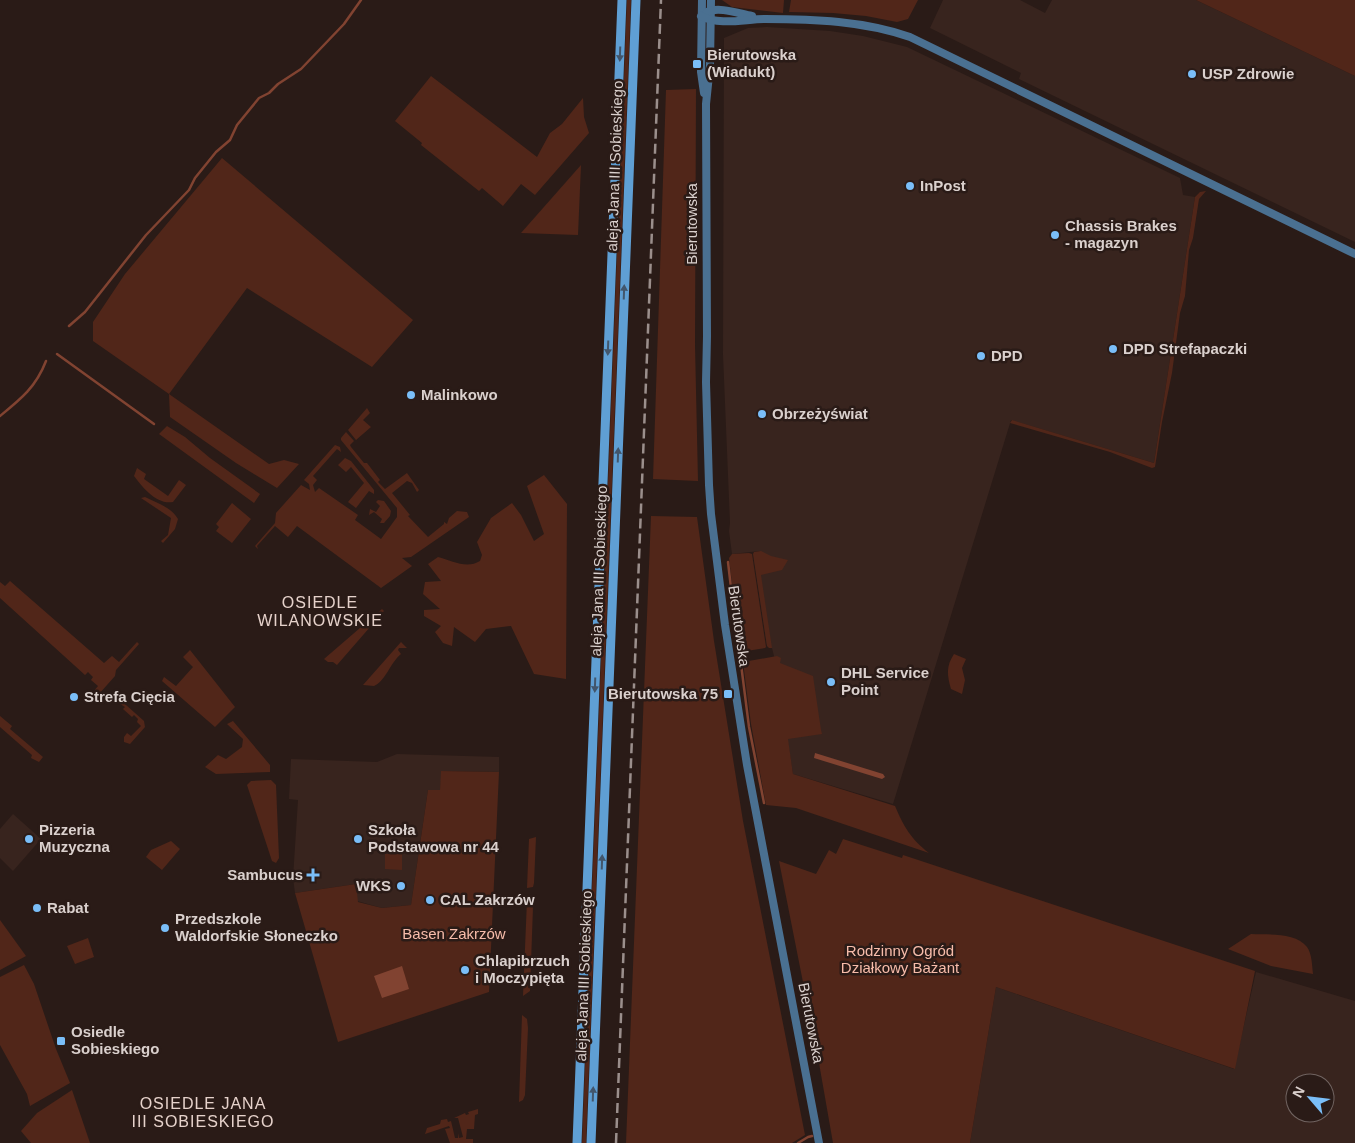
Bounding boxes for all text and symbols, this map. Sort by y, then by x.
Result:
place label: Bierutowska (Wiadukt) [707,46,797,80]
one-way arrow [615,47,623,63]
marker: Bierutowska (Wiadukt) [691,58,703,70]
place label: USP Zdrowie [1202,65,1294,82]
marker: USP Zdrowie [1186,68,1198,80]
street label: aleja Jana III Sobieskiego [603,80,626,252]
place label: InPost [920,177,966,194]
marker: InPost [904,180,916,192]
street label: Bierutowska [683,182,700,265]
place label: Chassis Brakes - magazyn [1065,217,1177,251]
marker: Chassis Brakes - magazyn [1049,229,1061,241]
one-way arrow [620,284,628,300]
one-way arrow [604,340,612,356]
place label: DPD Strefapaczki [1123,340,1247,357]
marker: DPD Strefapaczki [1107,343,1119,355]
place label: DPD [991,347,1023,364]
marker: DPD [975,350,987,362]
place label: Malinkowo [421,386,498,403]
marker: Malinkowo [405,389,417,401]
place label: Obrzeżyświat [772,405,868,422]
marker: Obrzeżyświat [756,408,768,420]
one-way arrow [614,447,622,463]
street label: aleja Jana III Sobieskiego [587,485,610,657]
street label: Bierutowska [725,584,754,668]
district label: OSIEDLE WILANOWSKIE [257,594,383,629]
place label: DHL Service Point [841,664,929,698]
marker: DHL Service Point [825,676,837,688]
one-way arrow [591,678,599,694]
place label: Bierutowska 75 [608,685,718,702]
place label: Strefa Cięcia [84,688,176,705]
marker: Bierutowska 75 [722,688,734,700]
marker: Strefa Cięcia [68,691,80,703]
place label: Pizzeria Muzyczna [39,821,111,855]
place label: Szkoła Podstawowa nr 44 [368,821,500,855]
marker: Pizzeria Muzyczna [23,833,35,845]
marker: Szkoła Podstawowa nr 44 [352,833,364,845]
one-way arrow [598,854,606,870]
place label: Sambucus [227,866,303,883]
marker: Sambucus [307,869,319,881]
place label: WKS [356,877,391,894]
marker: WKS [395,880,407,892]
street label: aleja Jana III Sobieskiego [572,890,595,1062]
place label: CAL Zakrzów [440,891,535,908]
marker: CAL Zakrzów [424,894,436,906]
place label: Rabat [47,899,89,916]
marker: Rabat [31,902,43,914]
place label: Przedszkole Waldorfskie Słoneczko [175,910,338,944]
marker: Przedszkole Waldorfskie Słoneczko [159,922,171,934]
park label: Basen Zakrzów [402,925,506,942]
park label: Rodzinny Ogród Działkowy Bażant [841,942,960,976]
place label: Chlapibrzuch i Moczypięta [475,952,570,986]
marker: Chlapibrzuch i Moczypięta [459,964,471,976]
street label: Bierutowska [795,981,828,1065]
place label: Osiedle Sobieskiego [71,1023,159,1057]
marker: Osiedle Sobieskiego [55,1035,67,1047]
north arrow [1285,1073,1335,1123]
text: N [1289,1084,1308,1100]
one-way arrow [589,1086,597,1102]
district label: OSIEDLE JANA III SOBIESKIEGO [131,1095,275,1130]

